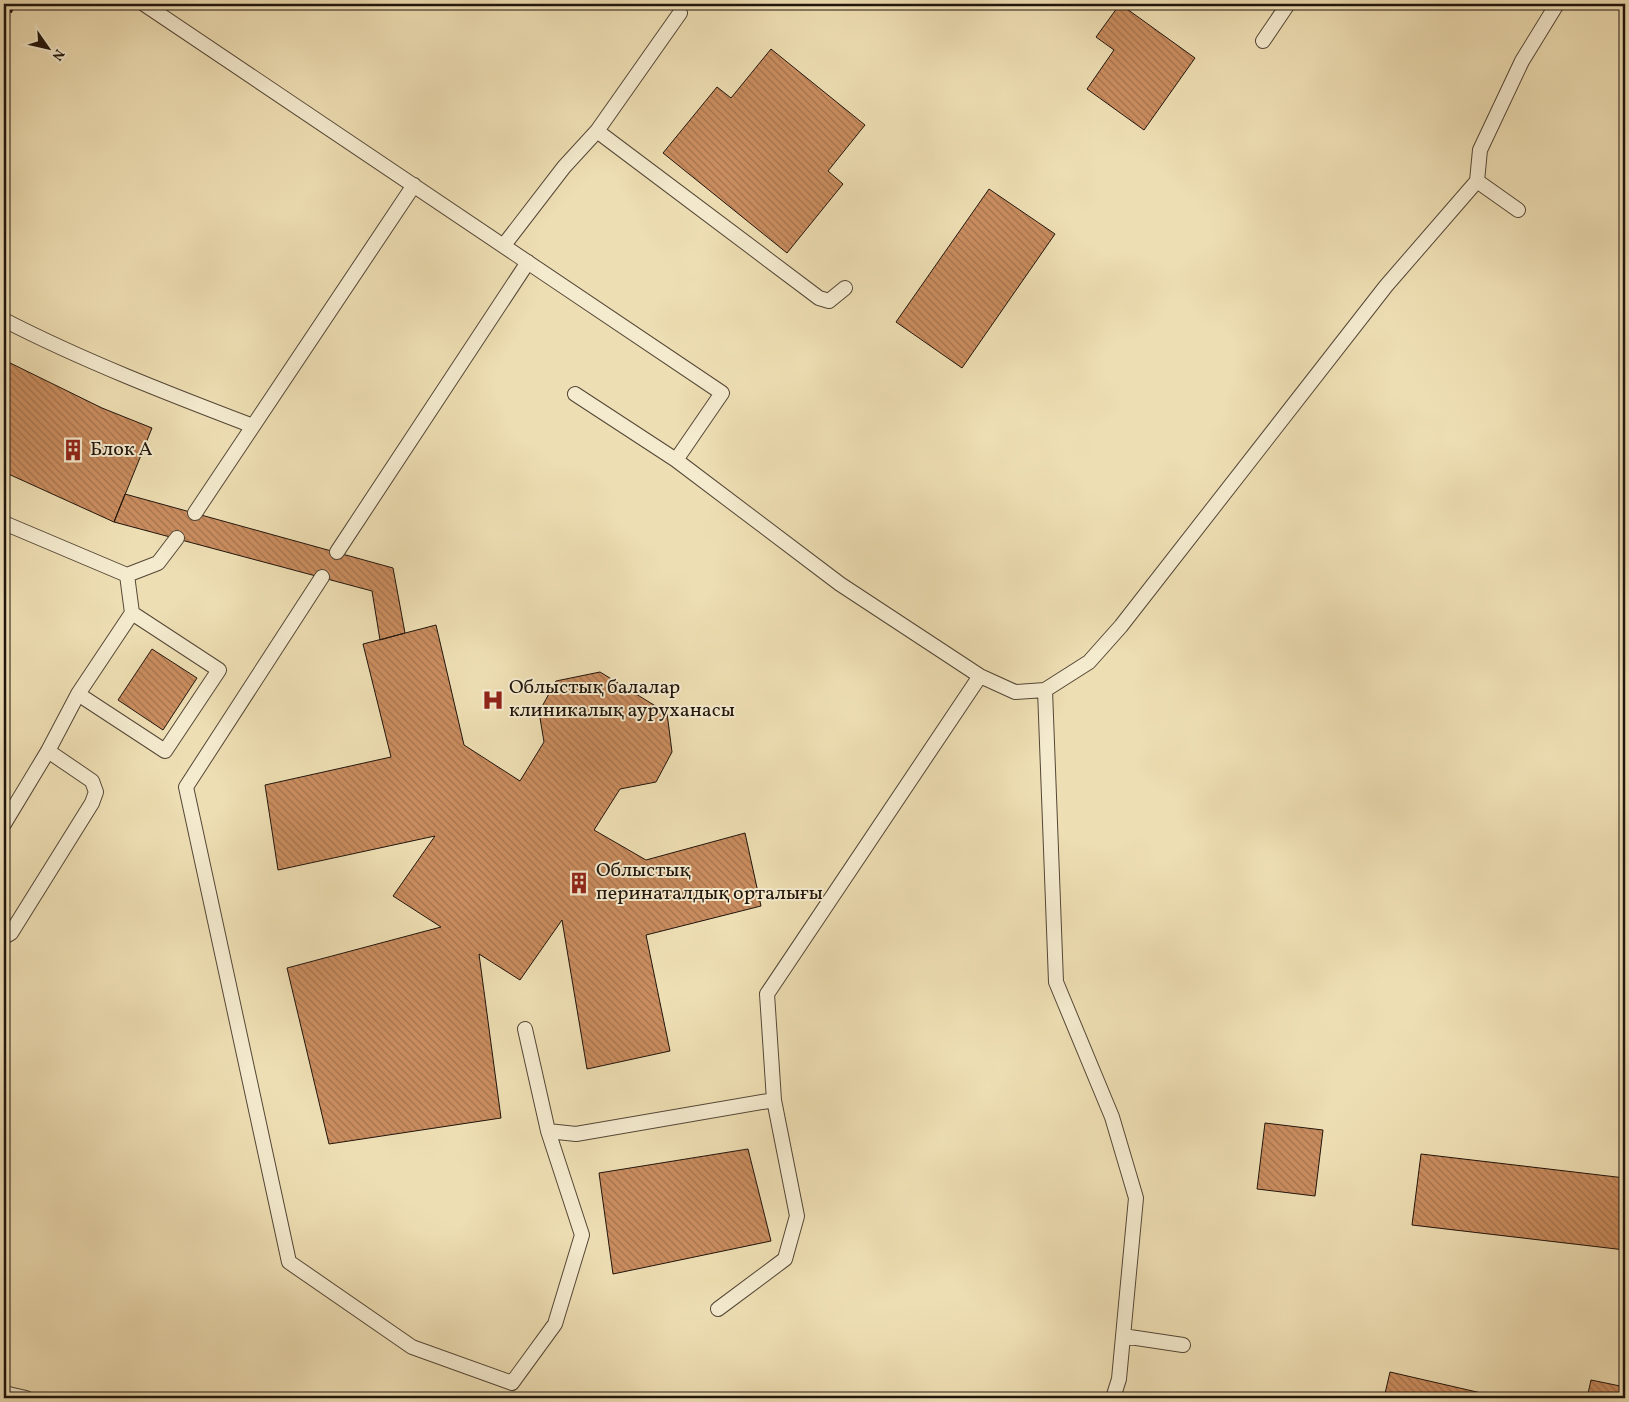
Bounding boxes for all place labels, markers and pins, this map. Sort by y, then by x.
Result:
place label: Блок А [90,436,153,464]
building icon: Блок А [60,437,86,463]
place label: Облыстық балалар клиникалық ауруханасы [509,674,735,725]
hospital icon: Облыстық балалар клиникалық ауруханасы [480,687,506,713]
place label: Облыстық перинаталдық орталығы [596,857,823,908]
building icon: Облыстық перинаталдық орталығы [566,870,592,896]

